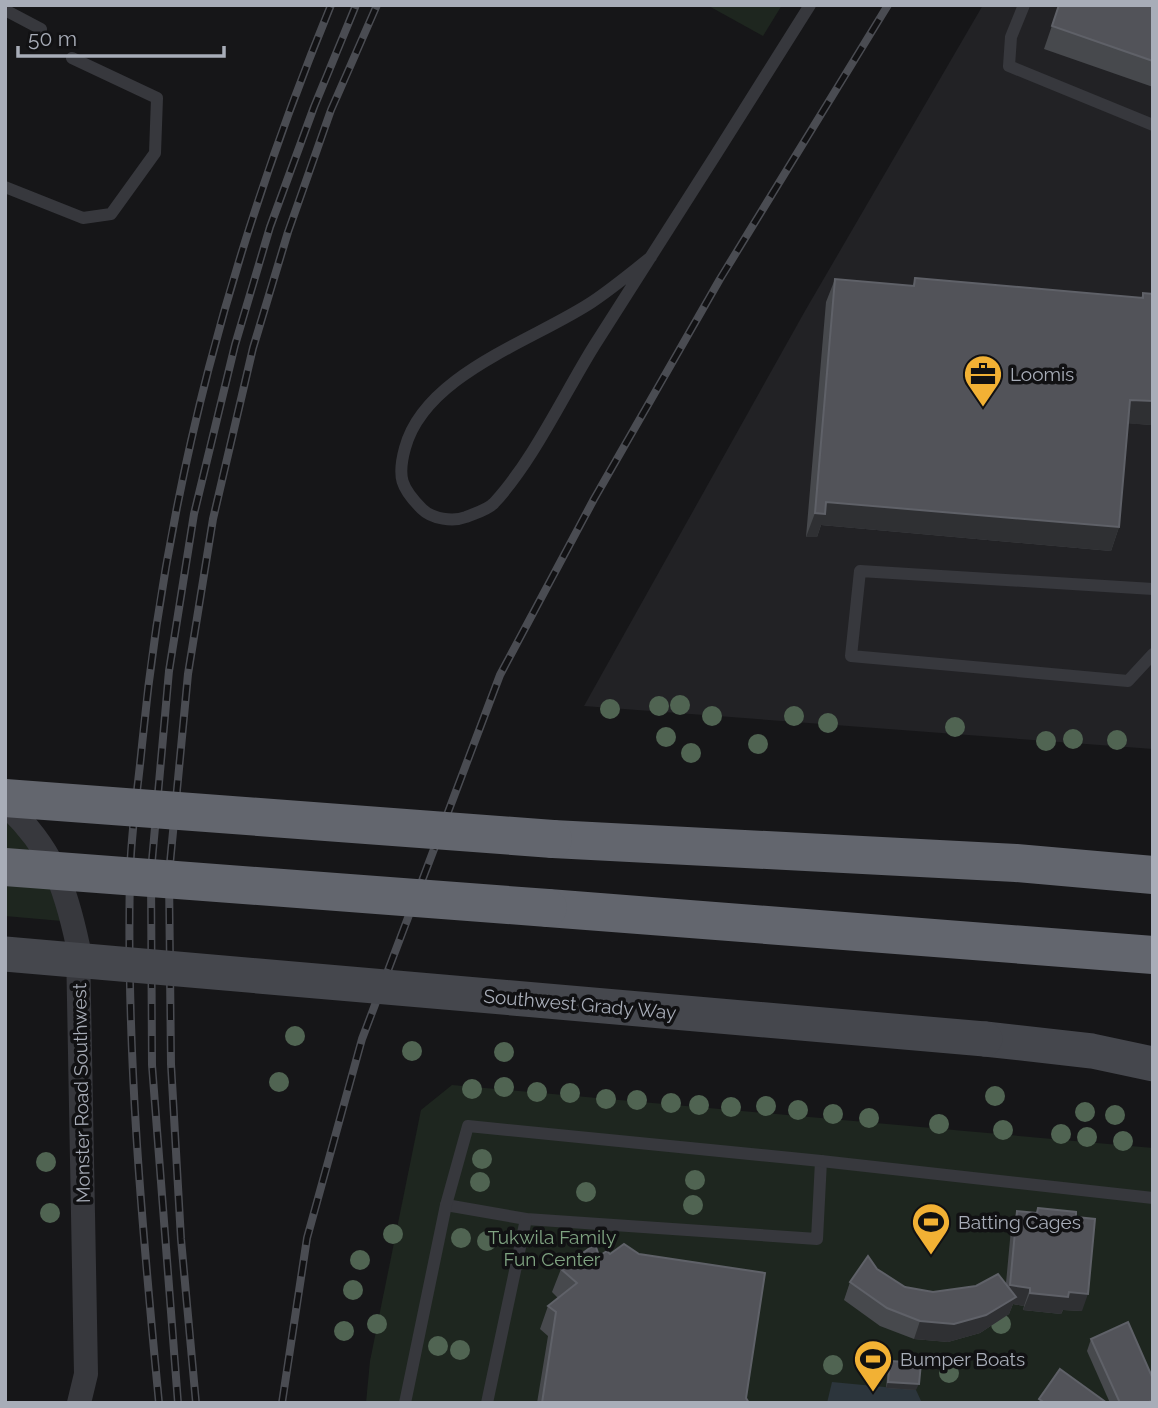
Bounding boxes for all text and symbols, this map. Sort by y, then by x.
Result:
scale bar [18,14,224,58]
text: 50 m [28,26,77,51]
office icon: Loomis [962,353,1004,408]
place label: Loomis [1010,363,1074,385]
street label: Monster Road Southwest [68,982,94,1203]
street label: Southwest Grady Way [483,985,677,1023]
sports icon: Batting Cages [910,1201,952,1256]
place label: Batting Cages [958,1211,1081,1233]
park label: Tukwila Family Fun Center [488,1226,616,1270]
sports icon: Bumper Boats [852,1338,894,1393]
place label: Bumper Boats [900,1348,1025,1370]

